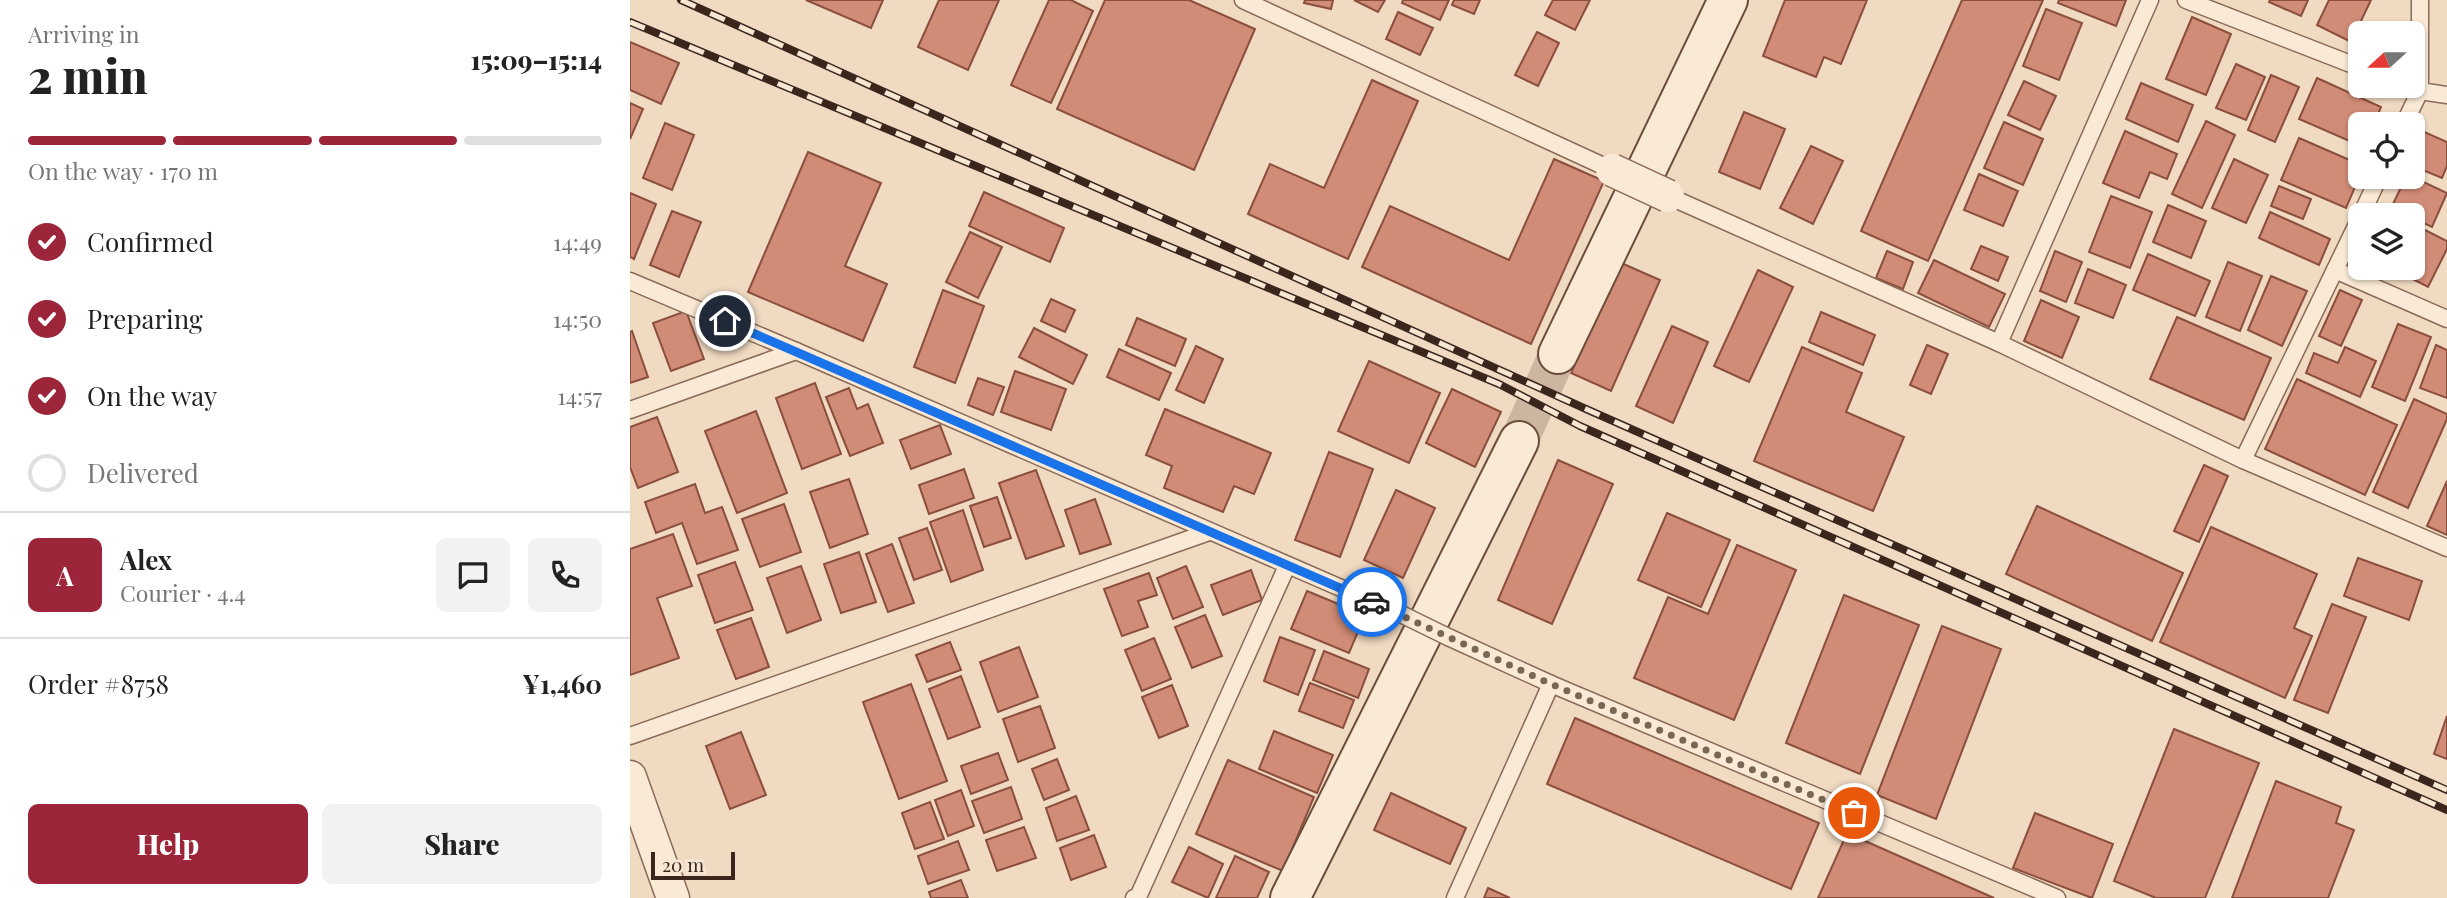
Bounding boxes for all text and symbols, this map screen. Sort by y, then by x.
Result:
text: Arriving in [28,18,140,49]
north arrow [2348,21,2426,98]
map controls [2348,21,2425,280]
text: 15:09–15:14 [471,42,602,77]
text: 2 min [28,44,148,106]
button: locate [2348,112,2425,189]
text: On the way · 170 m [28,155,218,186]
button: layers [2348,203,2425,280]
icon: check [28,223,66,261]
text: Confirmed [87,224,214,259]
text: 14:49 [553,226,602,257]
pin [695,291,755,351]
icon: check [28,300,66,338]
text: Preparing [87,301,203,336]
icon: home [706,302,744,340]
text: 14:50 [553,303,602,334]
icon: check [28,377,66,415]
text: On the way [87,378,217,413]
text: 14:57 [557,380,602,411]
text: Delivered [87,455,199,490]
button: chat [436,538,510,612]
button: phone [528,538,602,612]
text: Alex [120,542,172,577]
text: A [56,558,74,593]
courier [1337,567,1407,637]
text: Courier · 4.4 [120,577,246,608]
icon: car [1353,583,1391,621]
text: Order #8758 [28,666,169,701]
text: ¥1,460 [522,666,602,701]
pin [1824,783,1884,843]
icon: bag [1835,794,1873,832]
button: Help [28,804,308,884]
button: Share [322,804,602,884]
scale bar [651,849,735,881]
text: 20 m [662,851,704,877]

